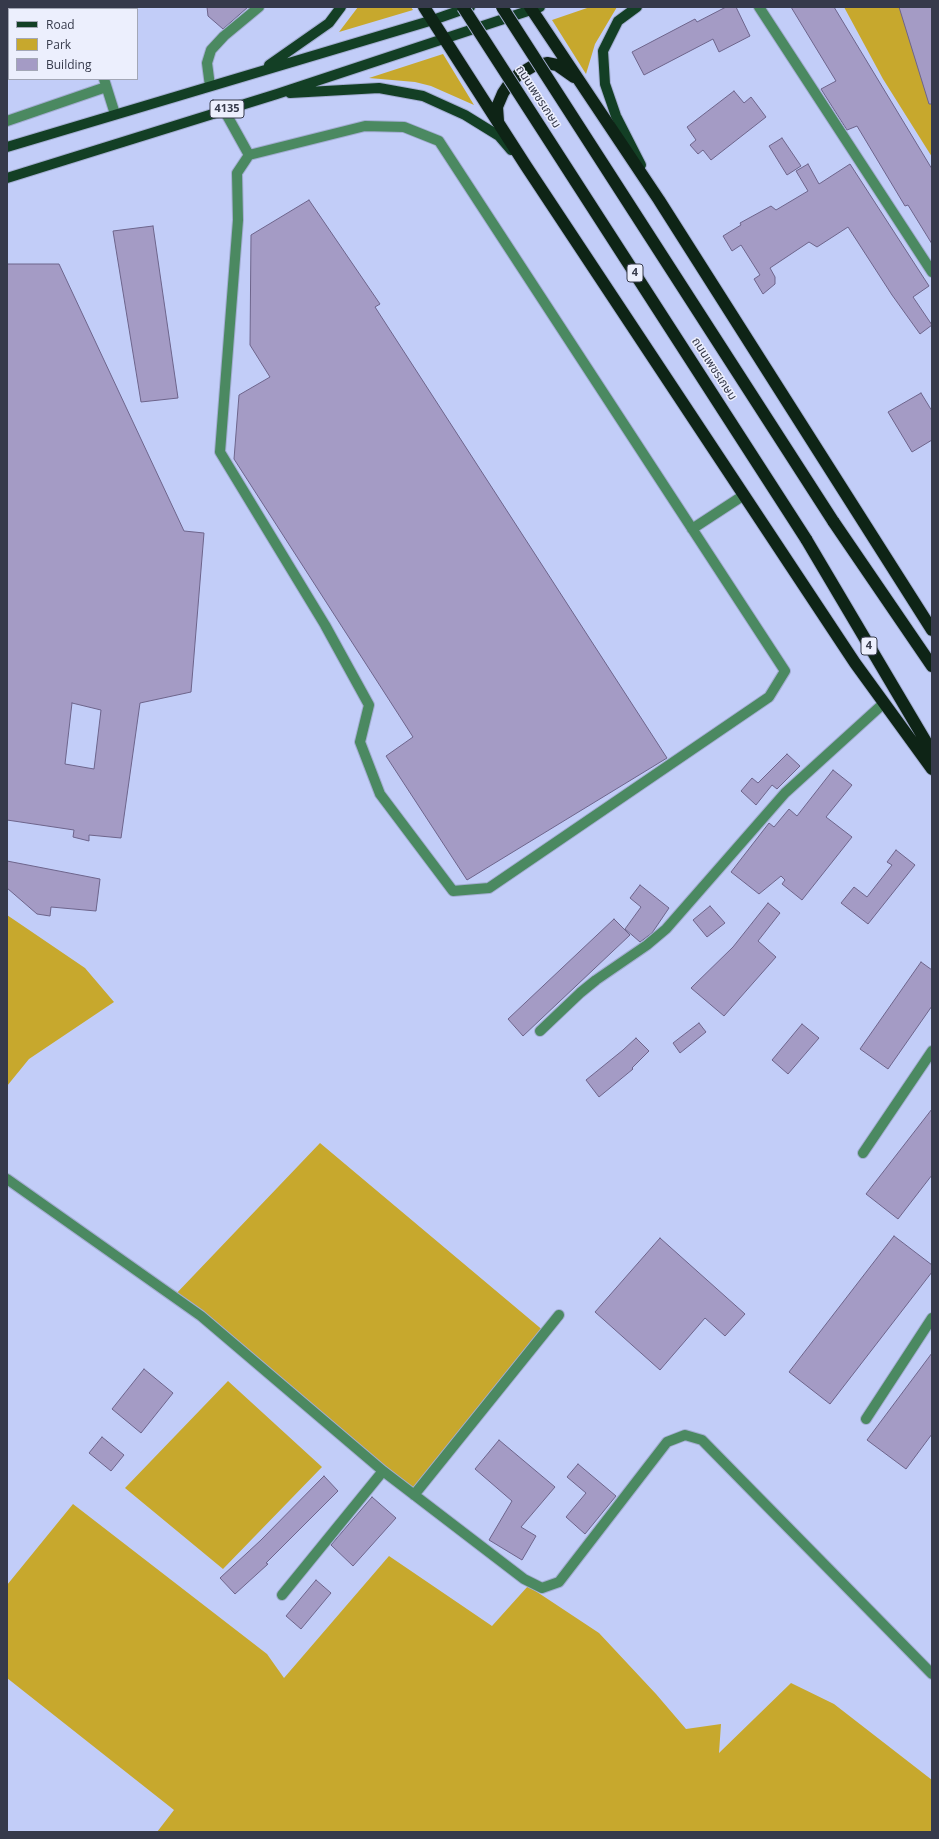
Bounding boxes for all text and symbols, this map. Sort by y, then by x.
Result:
legend [8,8,138,80]
text: Road [46,16,75,33]
text: Park [46,36,71,53]
text: Building [46,56,91,73]
street label: ถนนเพชรเกษม [512,63,564,131]
road number: 4135 [210,100,244,118]
road number: 4 [627,264,643,282]
street label: ถนนเพชรเกษม [688,335,740,403]
road number: 4 [861,637,877,655]

